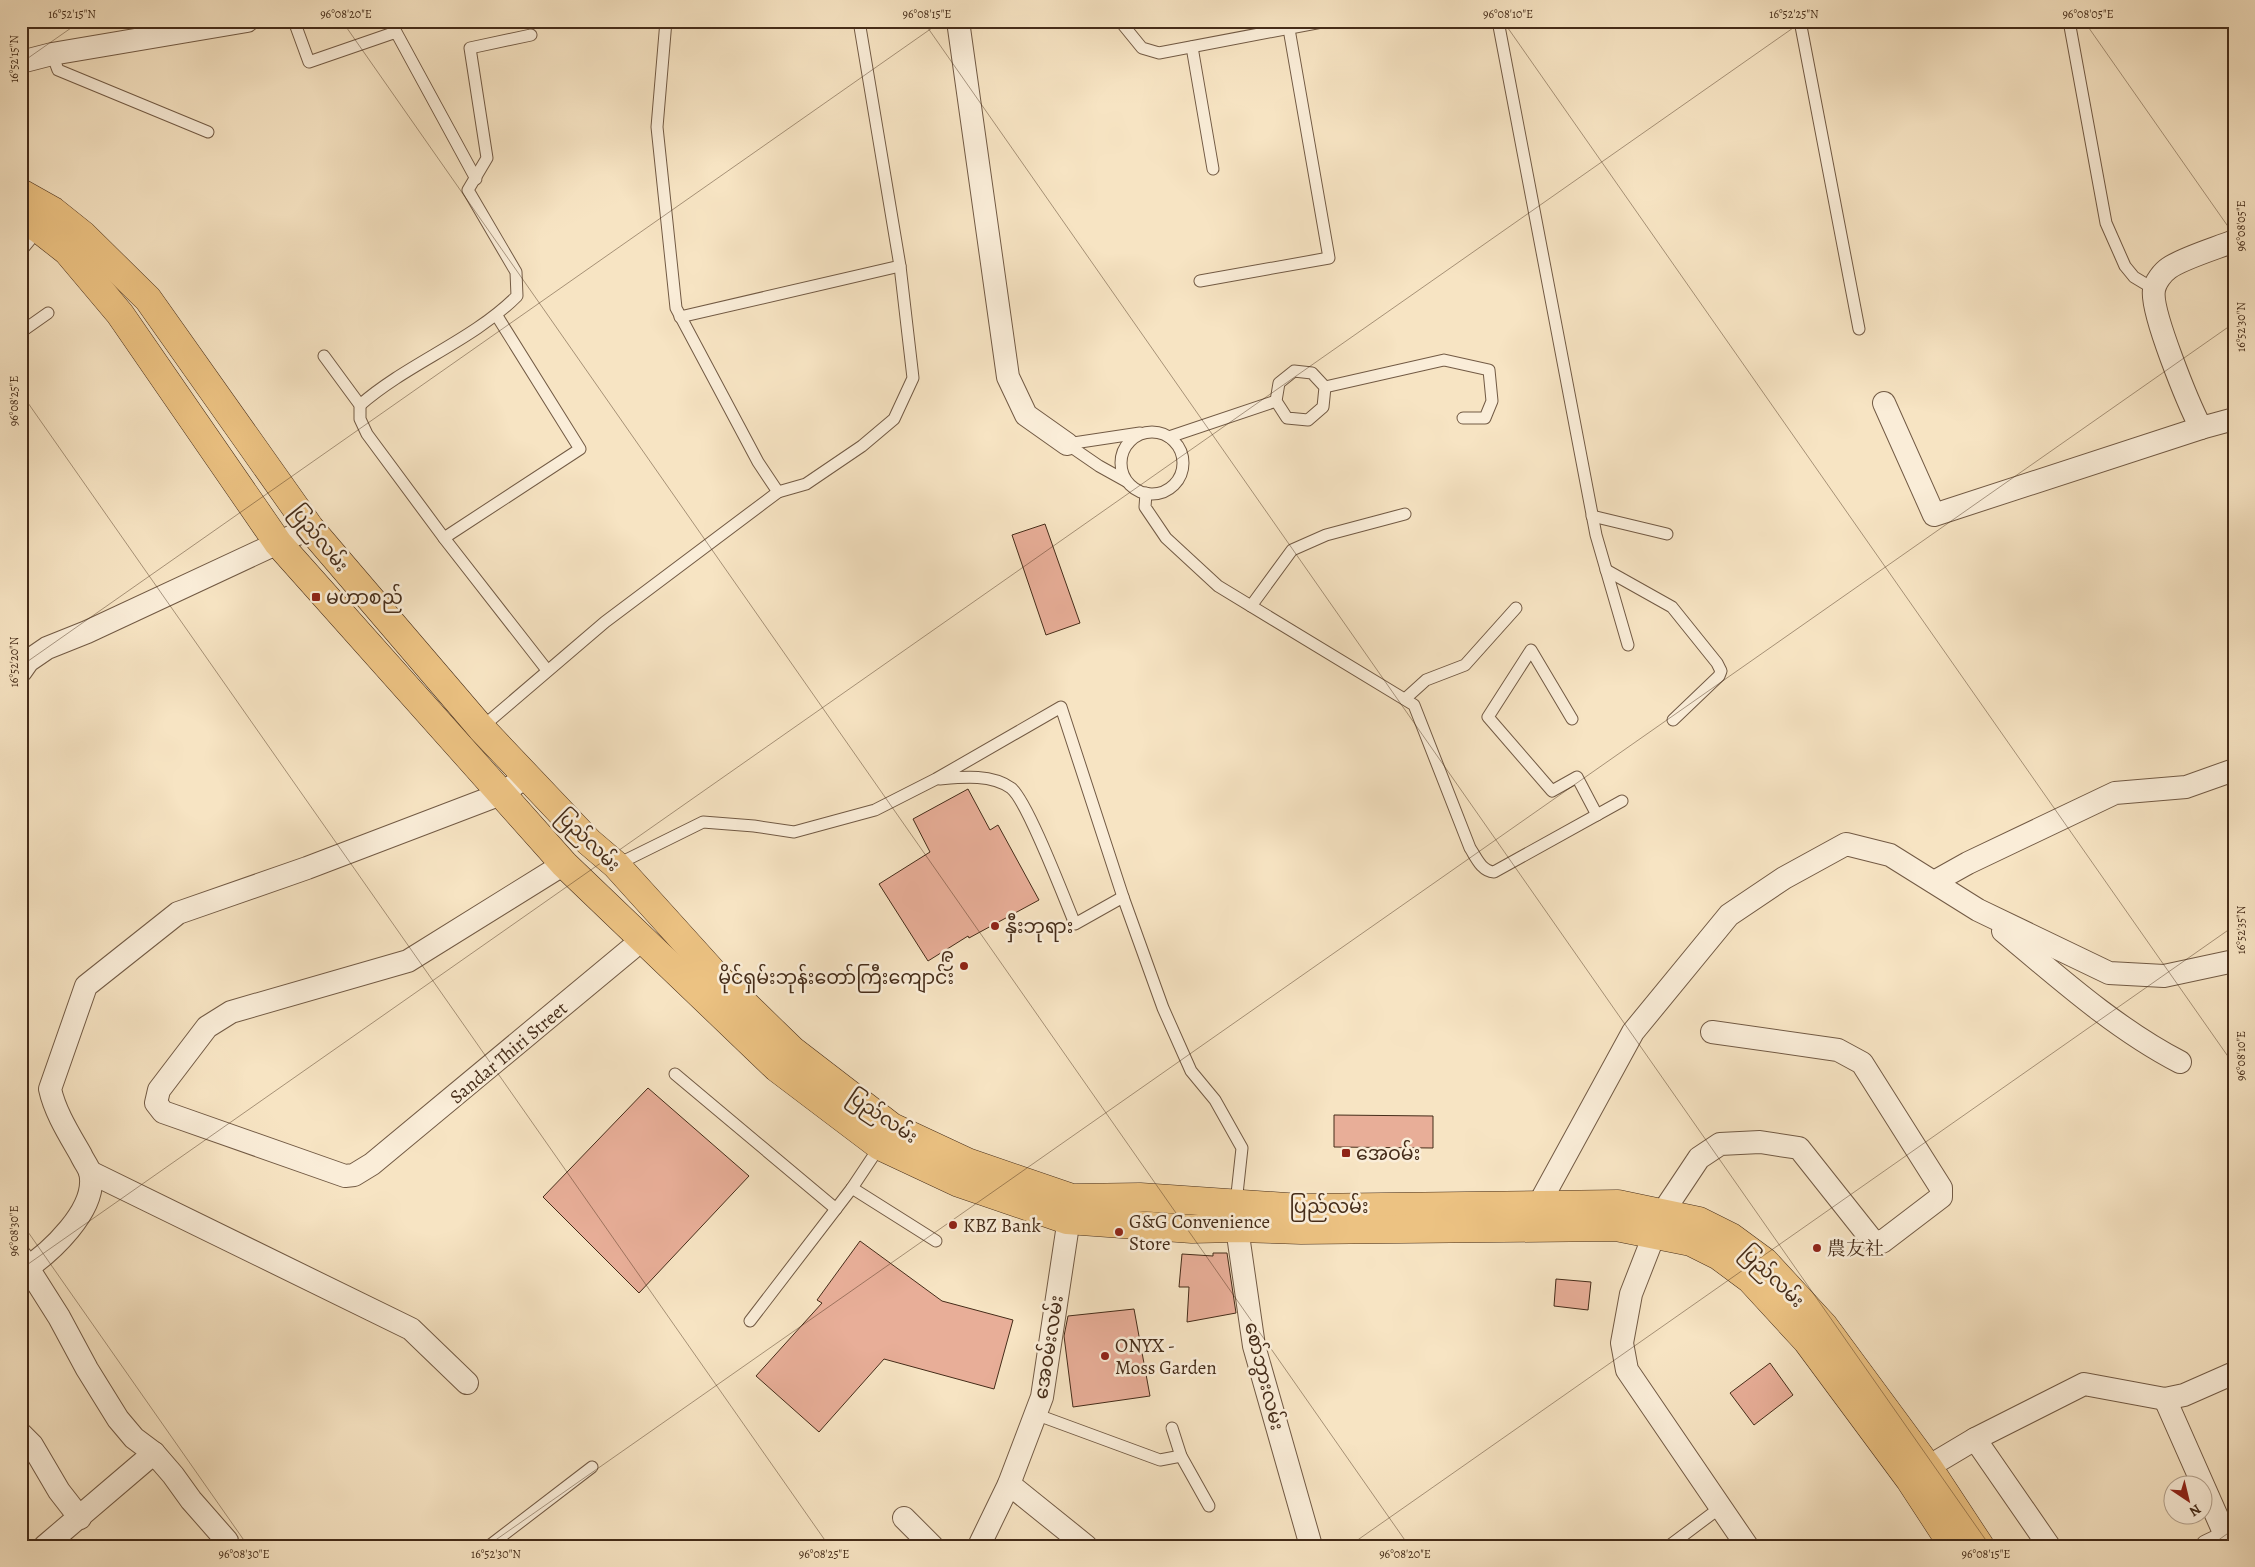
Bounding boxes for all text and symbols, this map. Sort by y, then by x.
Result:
text: 16°52'15"N [48,6,96,22]
text: 96°08'20"E [320,6,372,22]
text: 96°08'15"E [903,6,951,22]
text: 96°08'10"E [1483,6,1533,22]
text: 16°52'25"N [1769,6,1819,22]
text: 96°08'05"E [2062,6,2114,22]
text: 16°52'15"N [6,35,22,83]
text: 96°08'05"E [2233,200,2249,252]
text: 16°52'30"N [2233,302,2249,352]
text: 96°08'25"E [6,376,22,426]
street label: ပြည်လမ်း [283,498,356,579]
place label: မဟာစည် [326,583,403,613]
marker: မဟာစည် [310,591,322,603]
text: 16°52'20"N [6,636,22,687]
street label: ပြည်လမ်း [549,802,627,879]
text: 16°52'35"N [2233,905,2249,954]
place label: နှီးဘုရား [1005,912,1073,943]
marker: နှီးဘုရား [989,920,1001,932]
place label: ၉ မိုင်ရှမ်းဘုန်းတော်ကြီးကျောင်း [718,943,954,994]
marker: ၉ မိုင်ရှမ်းဘုန်းတော်ကြီးကျောင်း [958,960,970,972]
street label: Sandar Thiri Street [444,996,573,1110]
text: 96°08'10"E [2233,1031,2249,1081]
street label: ပြည်လမ်း [841,1082,924,1151]
place label: အေဝမ်း [1356,1139,1420,1167]
marker: အေဝမ်း [1340,1147,1352,1159]
street label: ပြည်လမ်း [1289,1192,1369,1222]
text: 96°08'30"E [6,1205,22,1257]
place label: G&G Convenience Store [1129,1209,1270,1257]
place label: KBZ Bank [963,1213,1041,1239]
marker: KBZ Bank [947,1219,959,1231]
marker: G&G Convenience Store [1113,1226,1125,1238]
place label: 農友社 [1827,1236,1884,1262]
street label: ပြည်လမ်း [1733,1238,1811,1315]
marker: 農友社 [1811,1242,1823,1254]
street label: အေဝမ်းလမ်း [1026,1293,1070,1401]
street label: စော်ဘွားလမ်း [1236,1319,1292,1434]
place label: ONYX - Moss Garden [1115,1333,1217,1381]
marker: ONYX - Moss Garden [1099,1350,1111,1362]
north arrow [2162,1474,2212,1524]
text: N [2186,1500,2205,1521]
text: 96°08'30"E [218,1546,270,1562]
text: 16°52'30"N [471,1546,521,1562]
text: 96°08'25"E [799,1546,849,1562]
text: 96°08'20"E [1379,1546,1431,1562]
text: 96°08'15"E [1962,1546,2010,1562]

